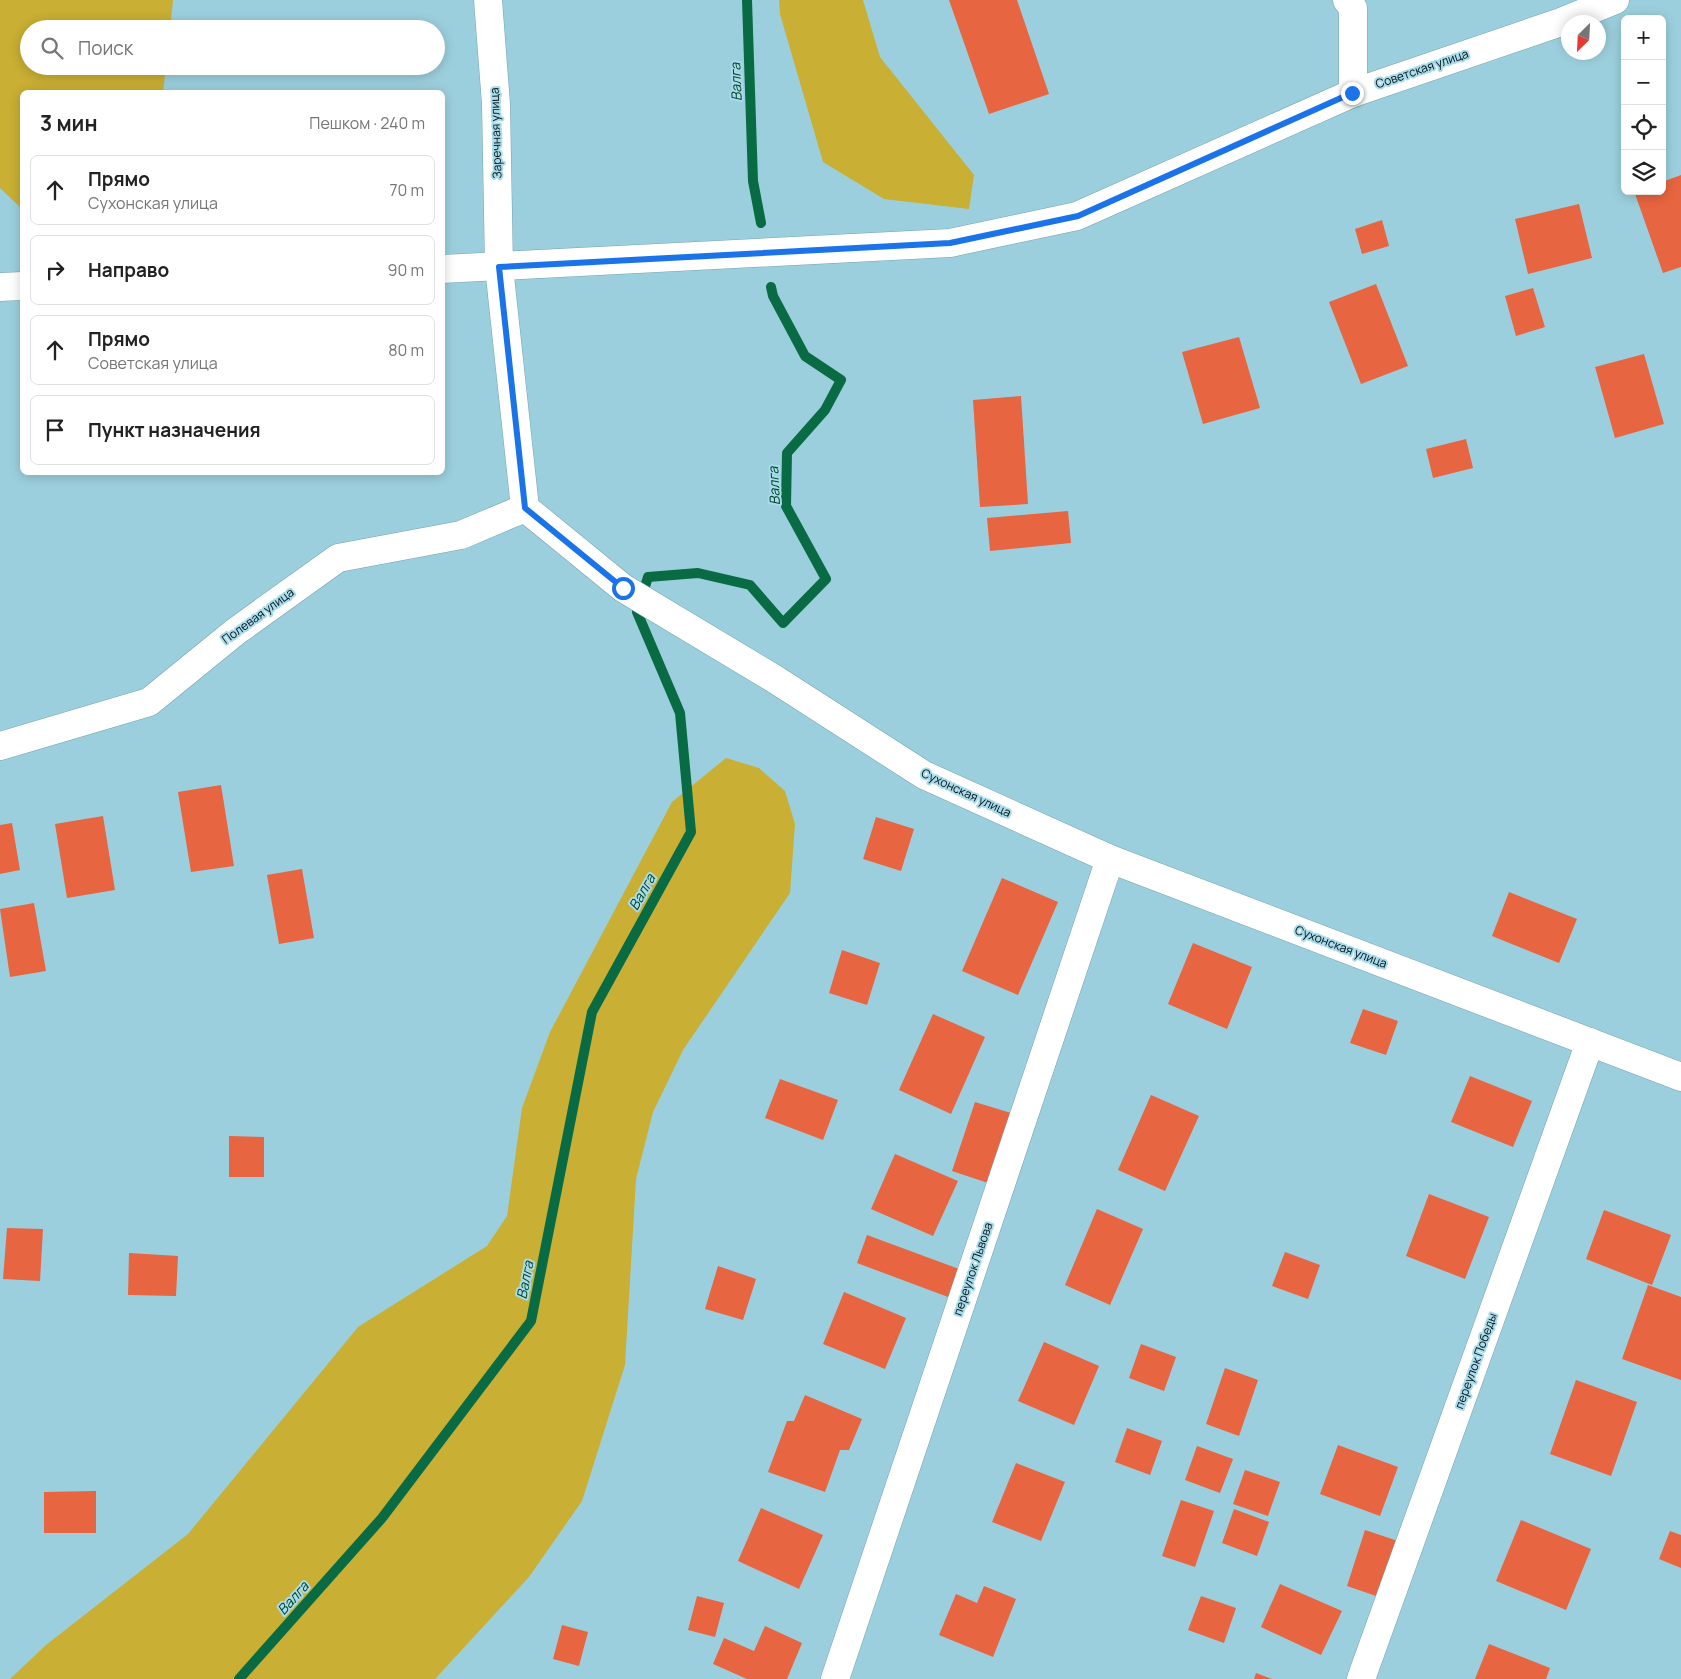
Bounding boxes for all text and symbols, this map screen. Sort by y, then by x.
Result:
north arrow [1561,15,1606,60]
map controls [1621,15,1666,195]
button: + [1621,15,1666,60]
search box [20,20,445,75]
icon: search [38,34,66,62]
text: Поиск [78,35,133,61]
street label: Советская улица [1373,45,1471,92]
button: − [1621,60,1666,105]
water label: Валга [725,61,746,102]
route end [1341,82,1364,105]
street label: Заречная улица [485,87,506,179]
button: locate [1621,105,1666,150]
text: 3 мин [40,109,97,137]
text: Пешком · 240 m [309,112,425,134]
button: layers [1621,150,1666,195]
text: Прямо [88,166,150,192]
icon: ahead [41,176,69,204]
text: 70 m [389,179,424,201]
text: Сухонская улица [88,192,218,214]
icon: right [41,256,69,284]
text: Направо [88,257,169,283]
text: 90 m [388,259,424,281]
text: Прямо [88,326,150,352]
icon: ahead [41,336,69,364]
text: 80 m [388,339,424,361]
text: Советская улица [88,352,218,374]
icon: arrive [41,416,69,444]
text: Пункт назначения [88,417,261,443]
water label: Валга [763,465,784,506]
route start [612,577,635,600]
street label: Полевая улица [218,584,297,648]
street label: Сухонская улица [918,764,1014,821]
water label: Валга [624,869,660,913]
street label: Сухонская улица [1293,921,1390,972]
street label: переулок Львова [949,1220,996,1318]
water label: Валга [512,1258,538,1301]
street label: переулок Победы [1450,1311,1501,1411]
water label: Валга [273,1576,313,1618]

